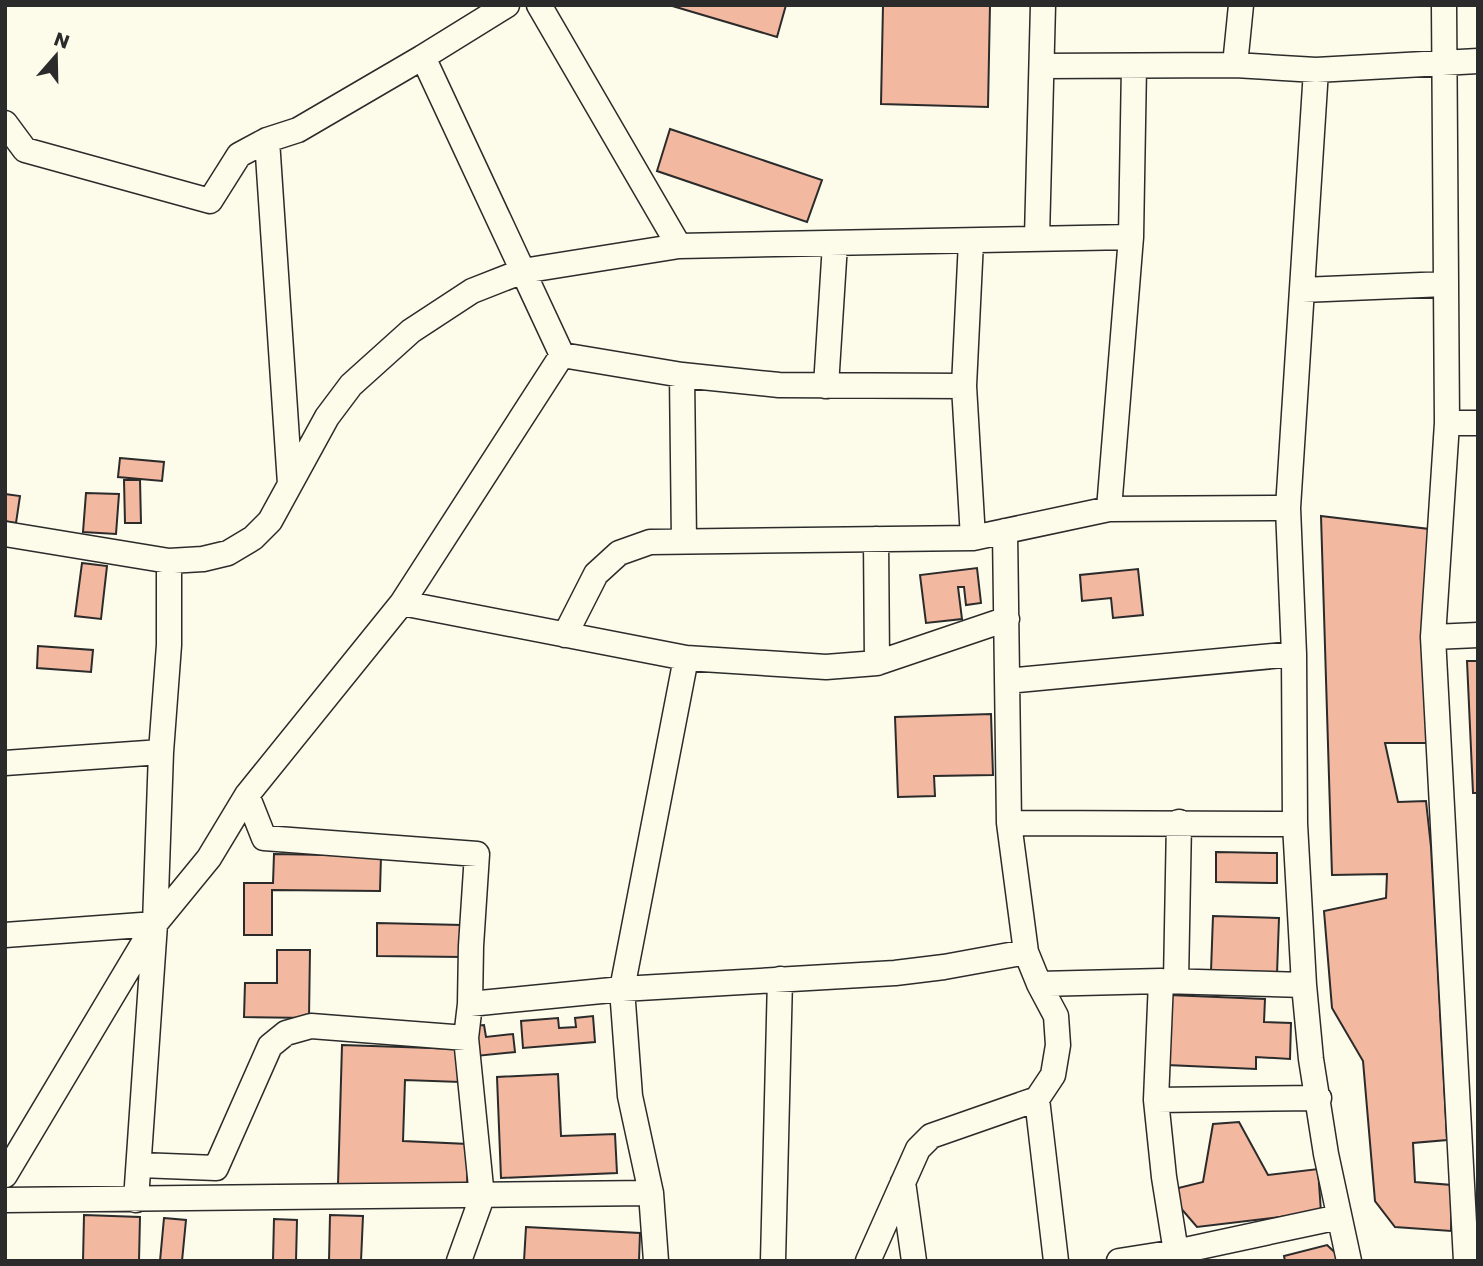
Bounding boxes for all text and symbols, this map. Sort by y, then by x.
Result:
north arrow [21,21,91,91]
text: N [50,25,73,56]

